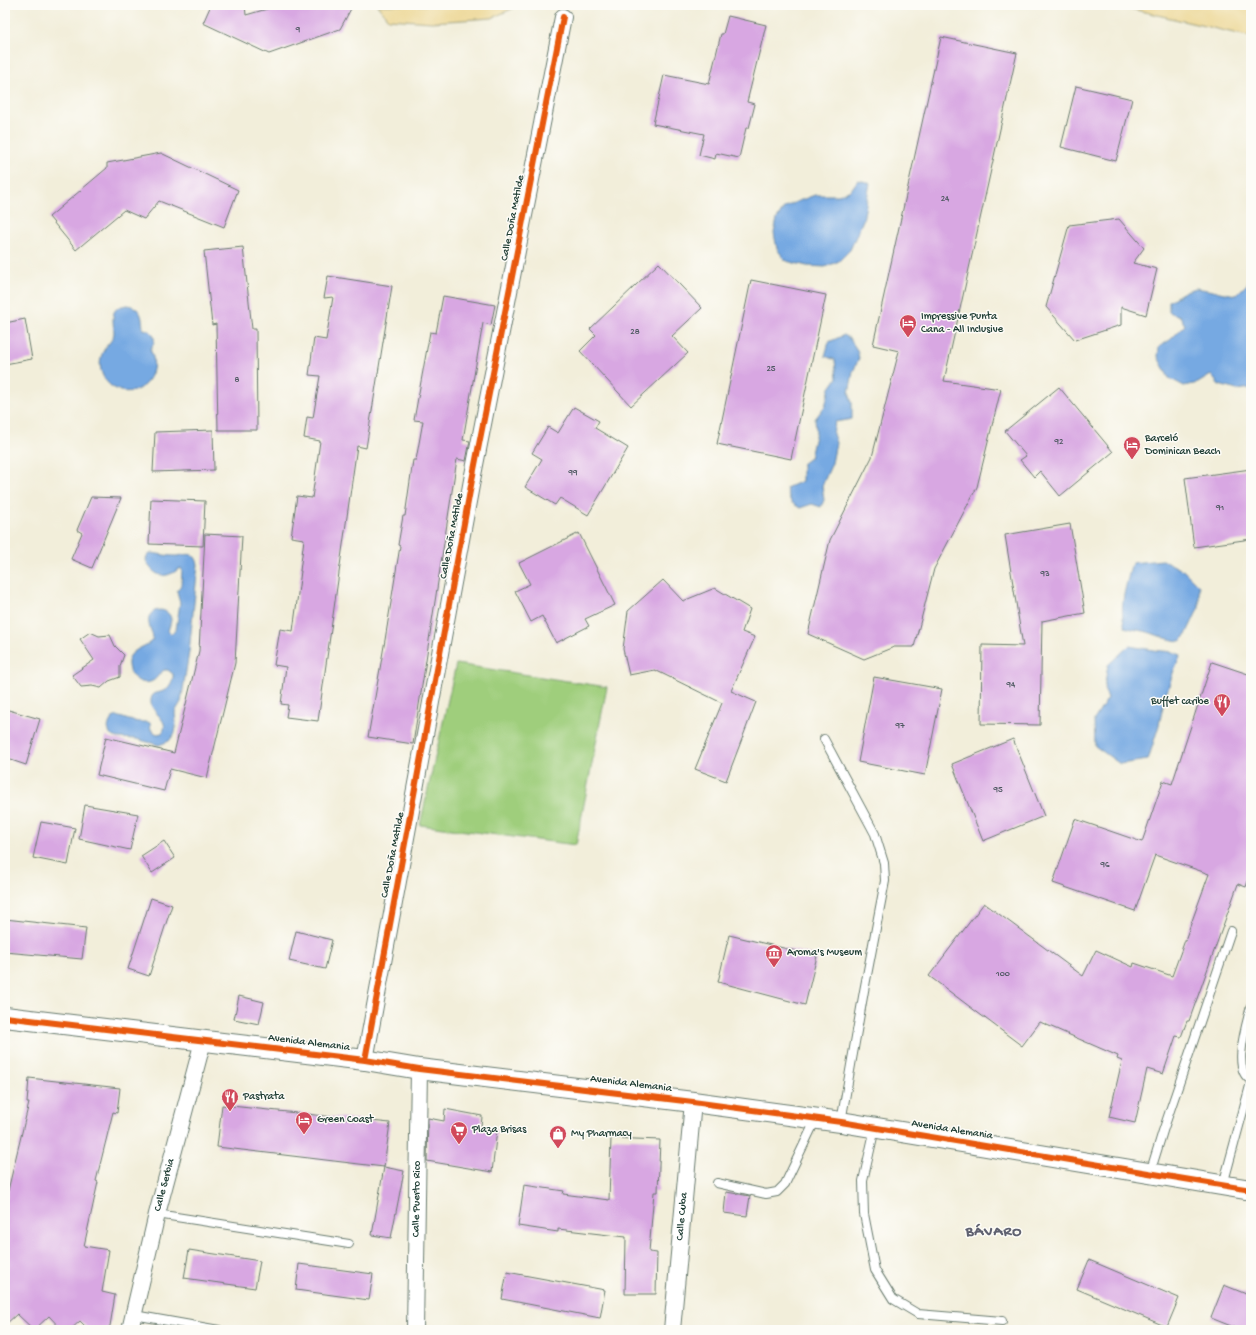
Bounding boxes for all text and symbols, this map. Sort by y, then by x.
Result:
house number: 9 [295,25,301,36]
street label: Calle Doña Matilde [499,174,527,262]
house number: 24 [941,194,950,205]
place label: Impressive Punta Cana - All Inclusive [921,311,1003,336]
hotel icon: Impressive Punta Cana - All Inclusive [898,313,918,338]
house number: 28 [630,327,640,338]
house number: 25 [766,364,776,375]
house number: 8 [235,375,240,386]
place label: Barceló Dominican Beach [1144,433,1221,458]
hotel icon: Barceló Dominican Beach [1122,435,1142,460]
house number: 92 [1054,437,1064,448]
house number: 99 [567,468,578,479]
street label: Calle Doña Matilde [438,492,466,580]
house number: 91 [1215,503,1224,514]
house number: 93 [1039,569,1050,580]
house number: 94 [1006,680,1016,691]
restaurant icon: Buffet caribe [1212,692,1232,717]
place label: Buffet caribe [1150,695,1209,708]
house number: 97 [894,721,905,732]
house number: 95 [992,785,1003,796]
street label: Calle Doña Matilde [379,811,407,899]
house number: 96 [1099,860,1110,871]
museum icon: Aroma's Museum [764,943,784,968]
place label: Aroma's Museum [787,947,862,959]
house number: 100 [995,969,1010,980]
street label: Avenida Alemania [268,1032,351,1054]
street label: Avenida Alemania [590,1073,673,1095]
restaurant icon: Pastrata [220,1087,240,1112]
place label: Pastrata [242,1091,285,1103]
hotel icon: Green Coast [294,1110,314,1135]
place label: Green Coast [317,1114,375,1126]
street label: Avenida Alemania [911,1118,994,1142]
supermarket icon: Plaza Brisas [449,1120,469,1145]
place label: Plaza Brisas [471,1124,527,1136]
shop icon: My Pharmacy [548,1124,568,1149]
place label: My Pharmacy [571,1128,632,1140]
street label: Calle Serbia [152,1156,178,1213]
street label: Calle Puerto Rico [410,1160,424,1237]
street label: Calle Cuba [674,1191,691,1241]
district label: BÁVARO [965,1223,1022,1241]

